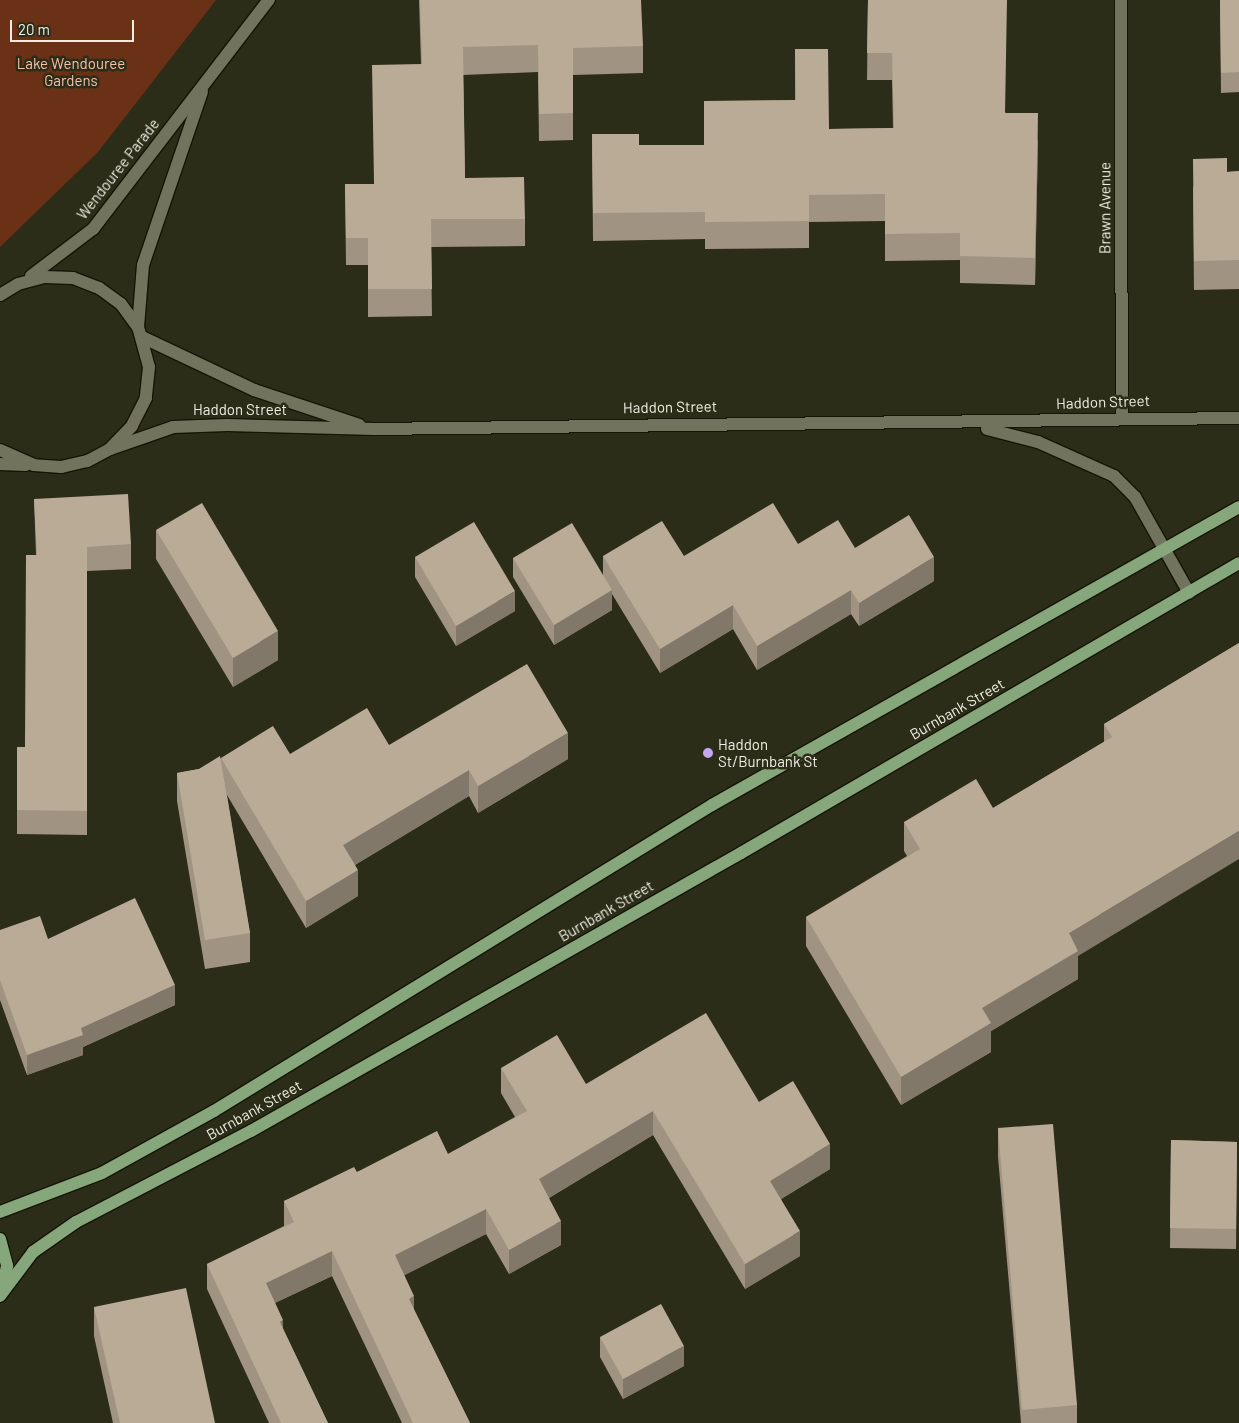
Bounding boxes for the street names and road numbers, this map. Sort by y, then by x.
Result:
street label: Wendouree Parade [73,115,163,223]
street label: Brawn Avenue [1096,162,1114,254]
street label: Haddon Street [1056,391,1150,413]
street label: Haddon Street [623,397,717,417]
street label: Haddon Street [193,401,287,419]
street label: Burnbank Street [907,675,1007,743]
street label: Burnbank Street [556,877,656,945]
street label: Burnbank Street [203,1076,305,1144]

